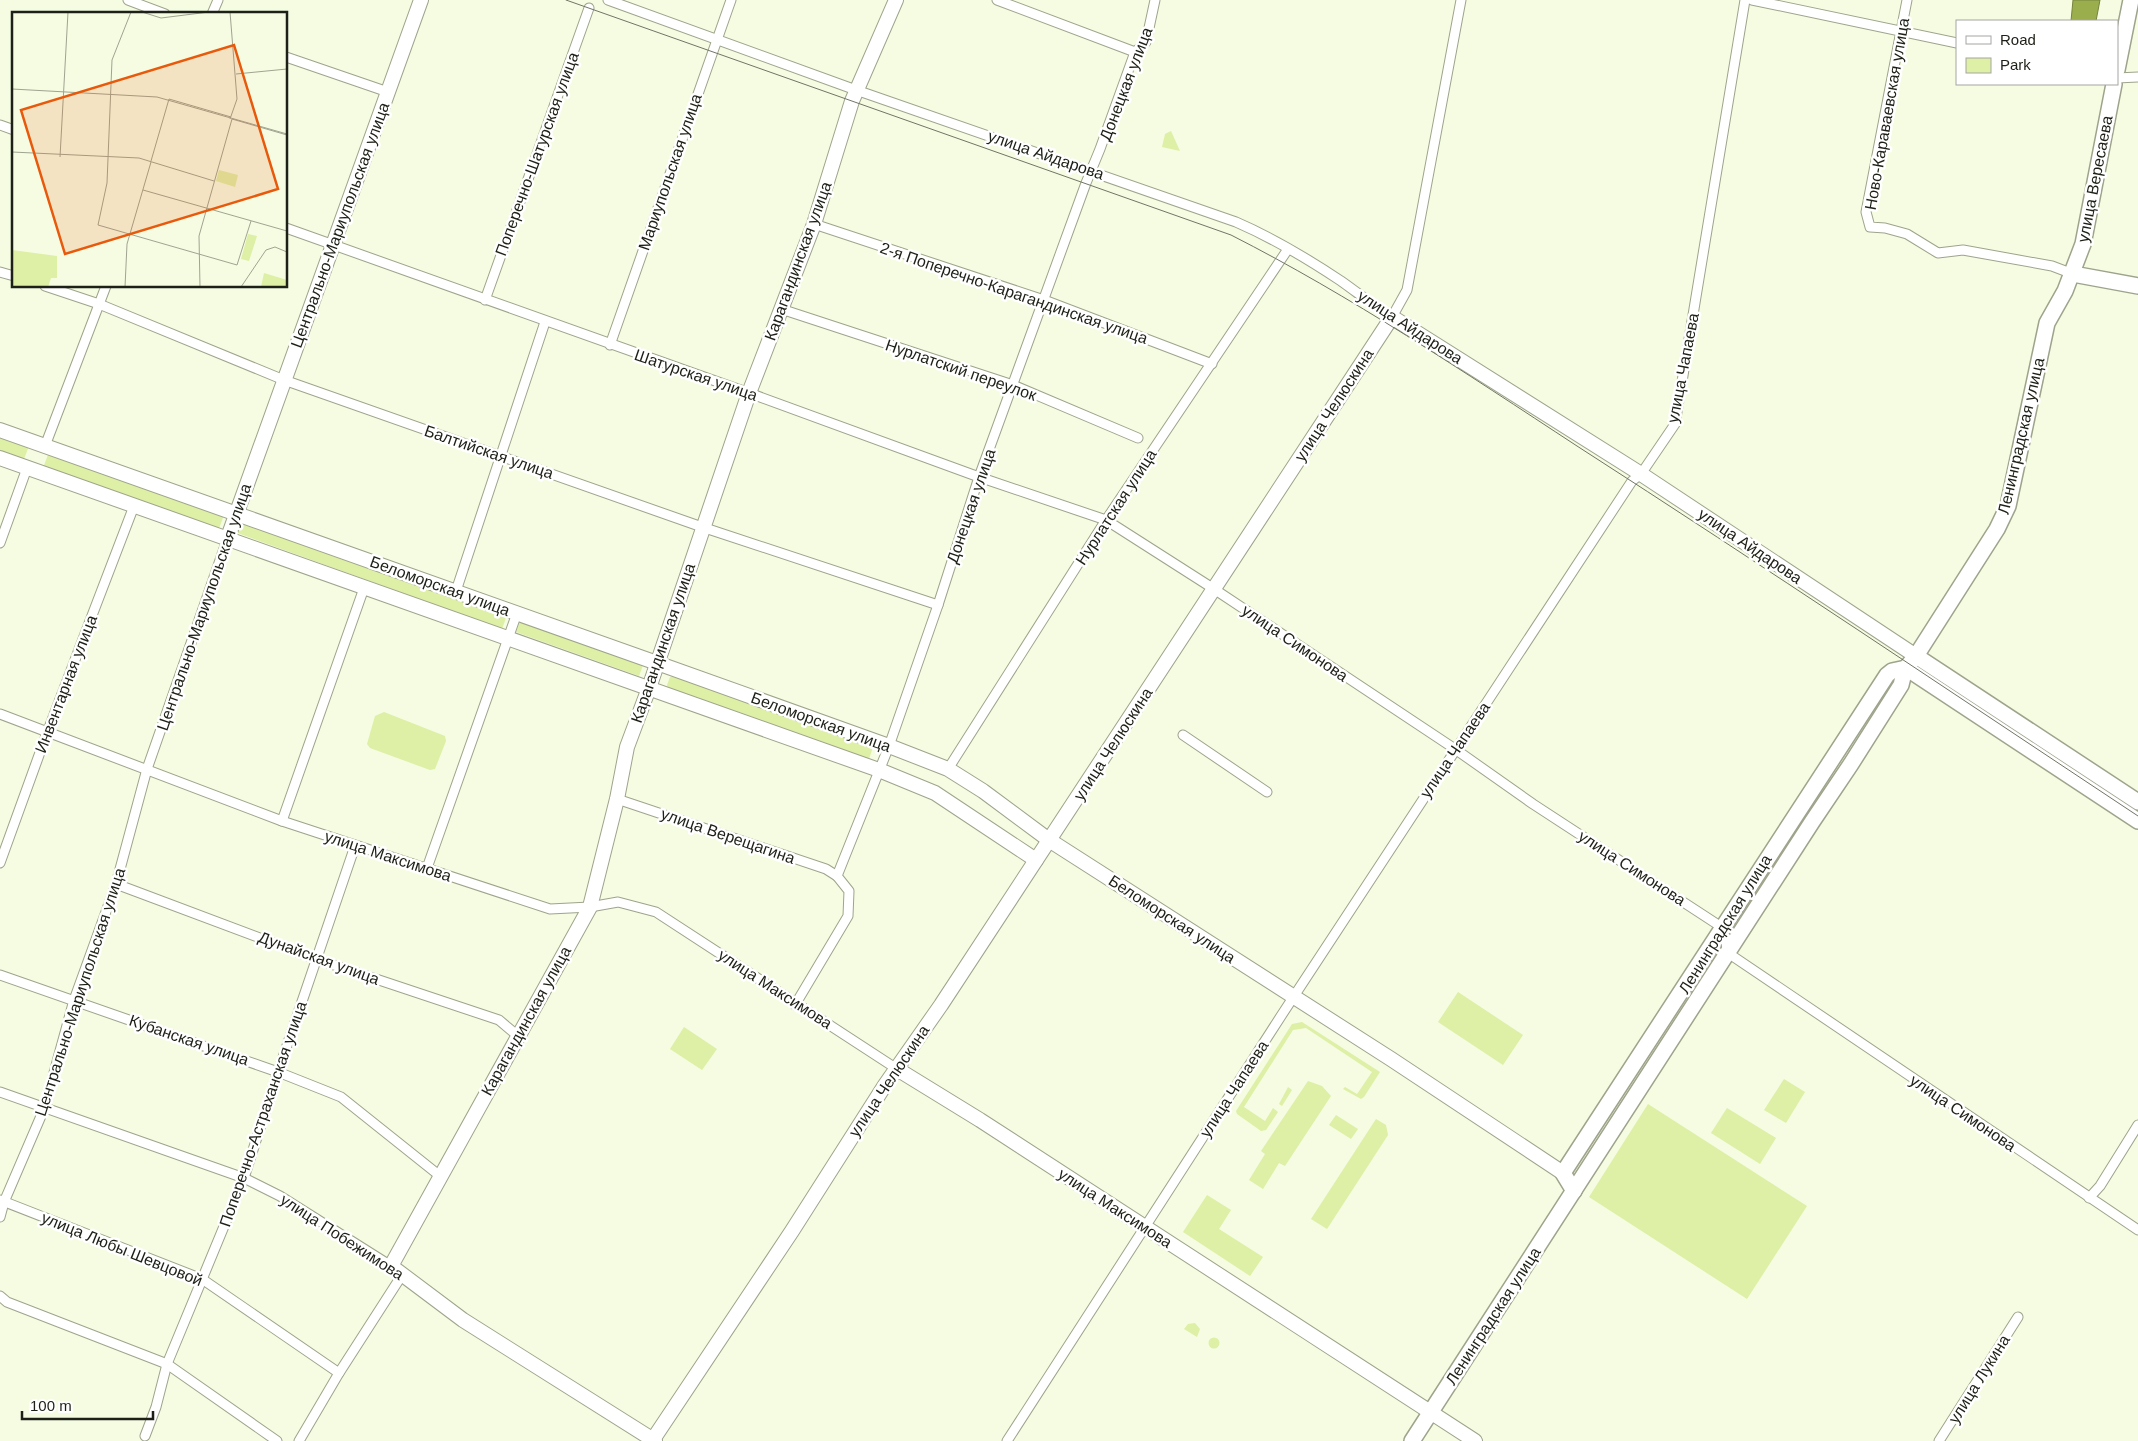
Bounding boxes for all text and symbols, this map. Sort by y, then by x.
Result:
inset map [12,12,288,288]
street label: Ново-Караваевская улица [1862,17,1912,211]
legend [1956,20,2118,85]
street label: Донецкая улица [1097,25,1156,143]
text: Road [2000,31,2036,48]
street label: Поперечно-Шатурская улица [492,50,582,258]
text: Park [2000,56,2031,73]
street label: Мариупольская улица [635,91,705,253]
street label: Центрально-Мариупольская улица [288,100,392,350]
street label: улица Вересаева [2074,114,2116,244]
street label: улица Айдарова [986,127,1106,183]
street label: Карагандинская улица [761,179,835,343]
street label: 2-я Поперечно-Карагандинская улица [878,239,1150,347]
street label: улица Айдарова [1355,287,1466,367]
street label: улица Чапаева [1664,311,1702,424]
street label: Нурлатский переулок [883,336,1040,404]
street label: Шатурская улица [632,346,760,404]
street label: улица Челюскина [1291,346,1377,464]
street label: Ленинградская улица [1995,356,2047,516]
street label: Балтийская улица [422,422,556,482]
street label: Донецкая улица [943,446,999,566]
street label: Нурлатская улица [1072,446,1160,568]
street label: Центрально-Мариупольская улица [154,481,254,733]
street label: улица Айдарова [1695,505,1805,587]
street label: Беломорская улица [368,553,512,619]
street label: Карагандинская улица [628,561,698,725]
street label: улица Симонова [1239,601,1351,685]
street label: Инвентарная улица [32,613,100,755]
street label: улица Челюскина [1070,685,1156,803]
street label: Беломорская улица [749,689,893,755]
street label: улица Чапаева [1417,699,1493,801]
street label: улица Верещагина [659,805,797,867]
street label: улица Симонова [1575,827,1689,909]
street label: улица Максимова [323,828,454,885]
street label: Ленинградская улица [1675,851,1775,996]
street label: Центрально-Мариупольская улица [32,866,128,1118]
street label: Беломорская улица [1106,872,1239,966]
street label: Дунайская улица [256,928,382,988]
street label: Карагандинская улица [478,943,574,1098]
street label: улица Максимова [715,946,835,1032]
street label: Поперечно-Астраханская улица [216,999,310,1229]
street label: Кубанская улица [127,1012,251,1068]
street label: улица Челюскина [845,1022,933,1140]
street label: улица Чапаева [1196,1037,1272,1140]
street label: улица Симонова [1907,1071,2019,1155]
street label: улица Максимова [1055,1165,1175,1251]
street label: улица Побежимова [277,1191,407,1283]
street label: улица Любы Шевцовой [39,1209,205,1289]
street label: Ленинградская улица [1442,1244,1544,1388]
street label: улица Лукина [1945,1332,2013,1426]
scale bar [22,1388,154,1420]
text: 100 m [30,1397,72,1414]

